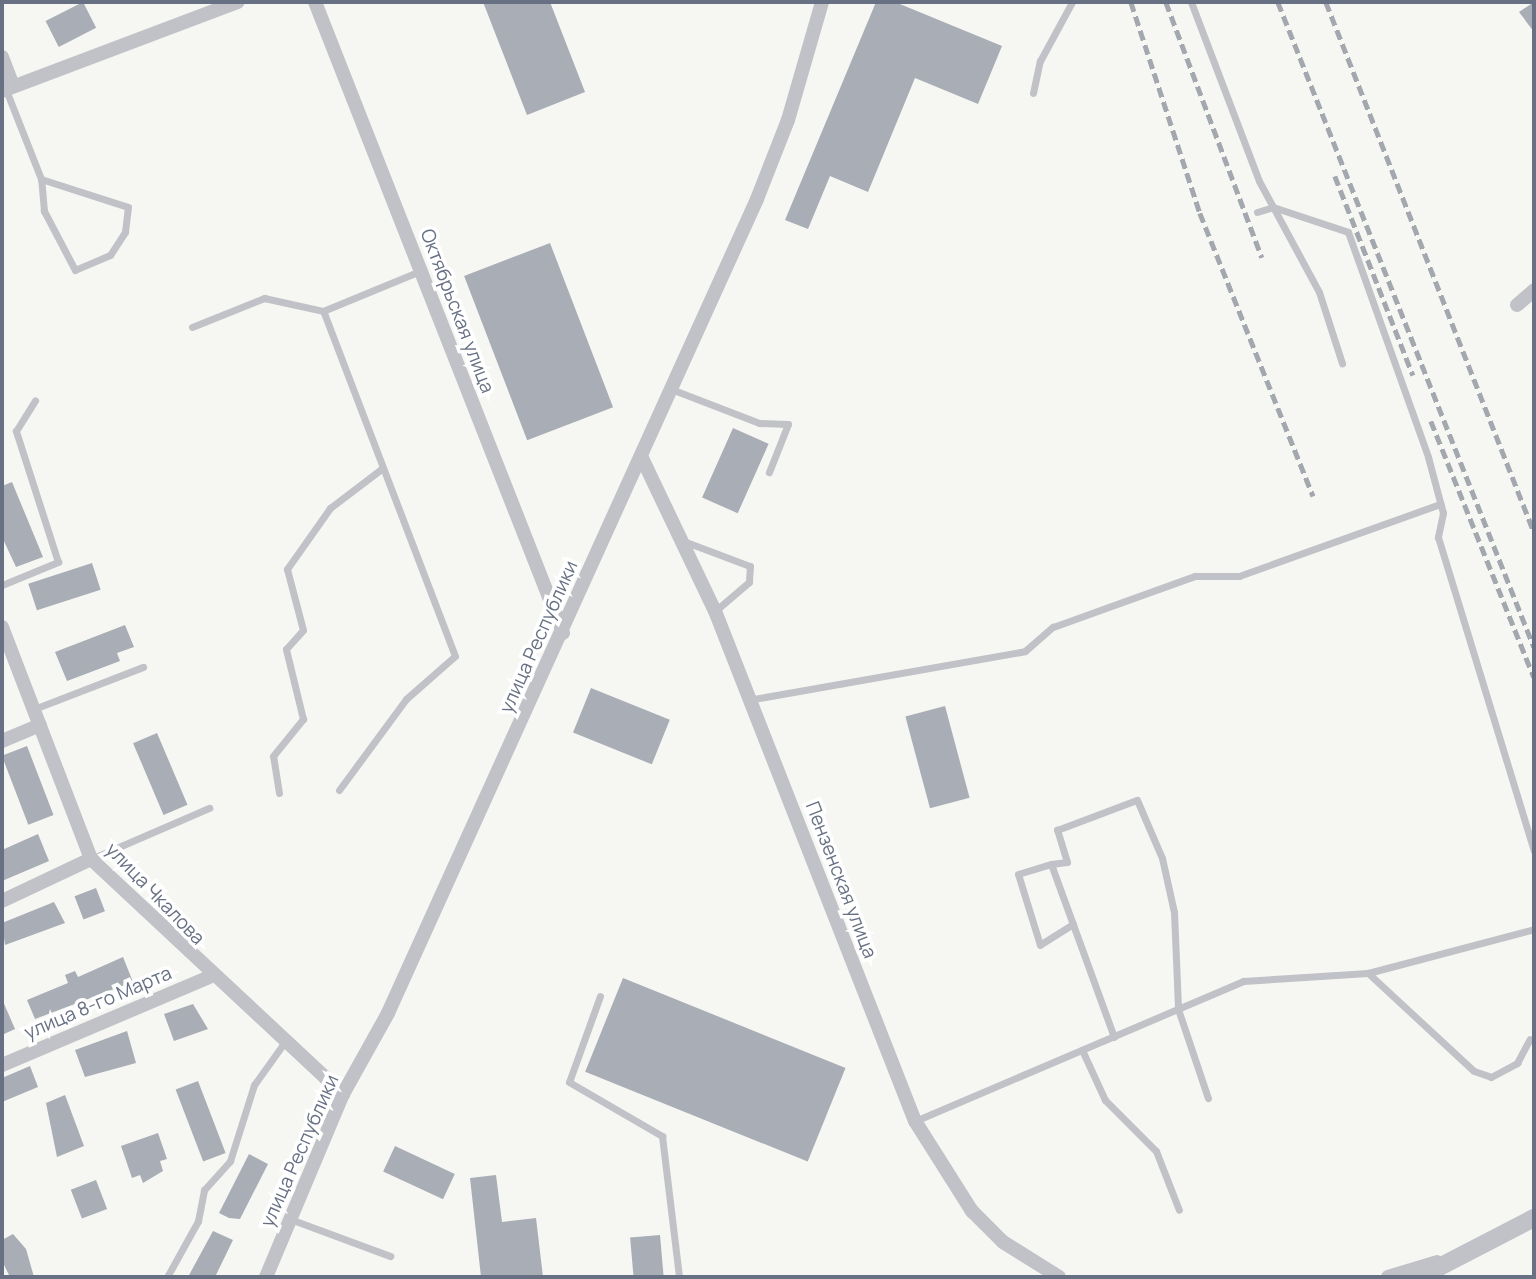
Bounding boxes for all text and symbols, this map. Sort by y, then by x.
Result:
street label: Октябрьская улица [415,226,499,396]
street label: улица Республики [495,557,583,717]
street label: Пензенская улица [801,798,881,962]
street label: улица Чкалова [101,838,209,950]
street label: улица 8-го Марта [21,962,175,1044]
street label: улица Республики [256,1071,344,1231]

